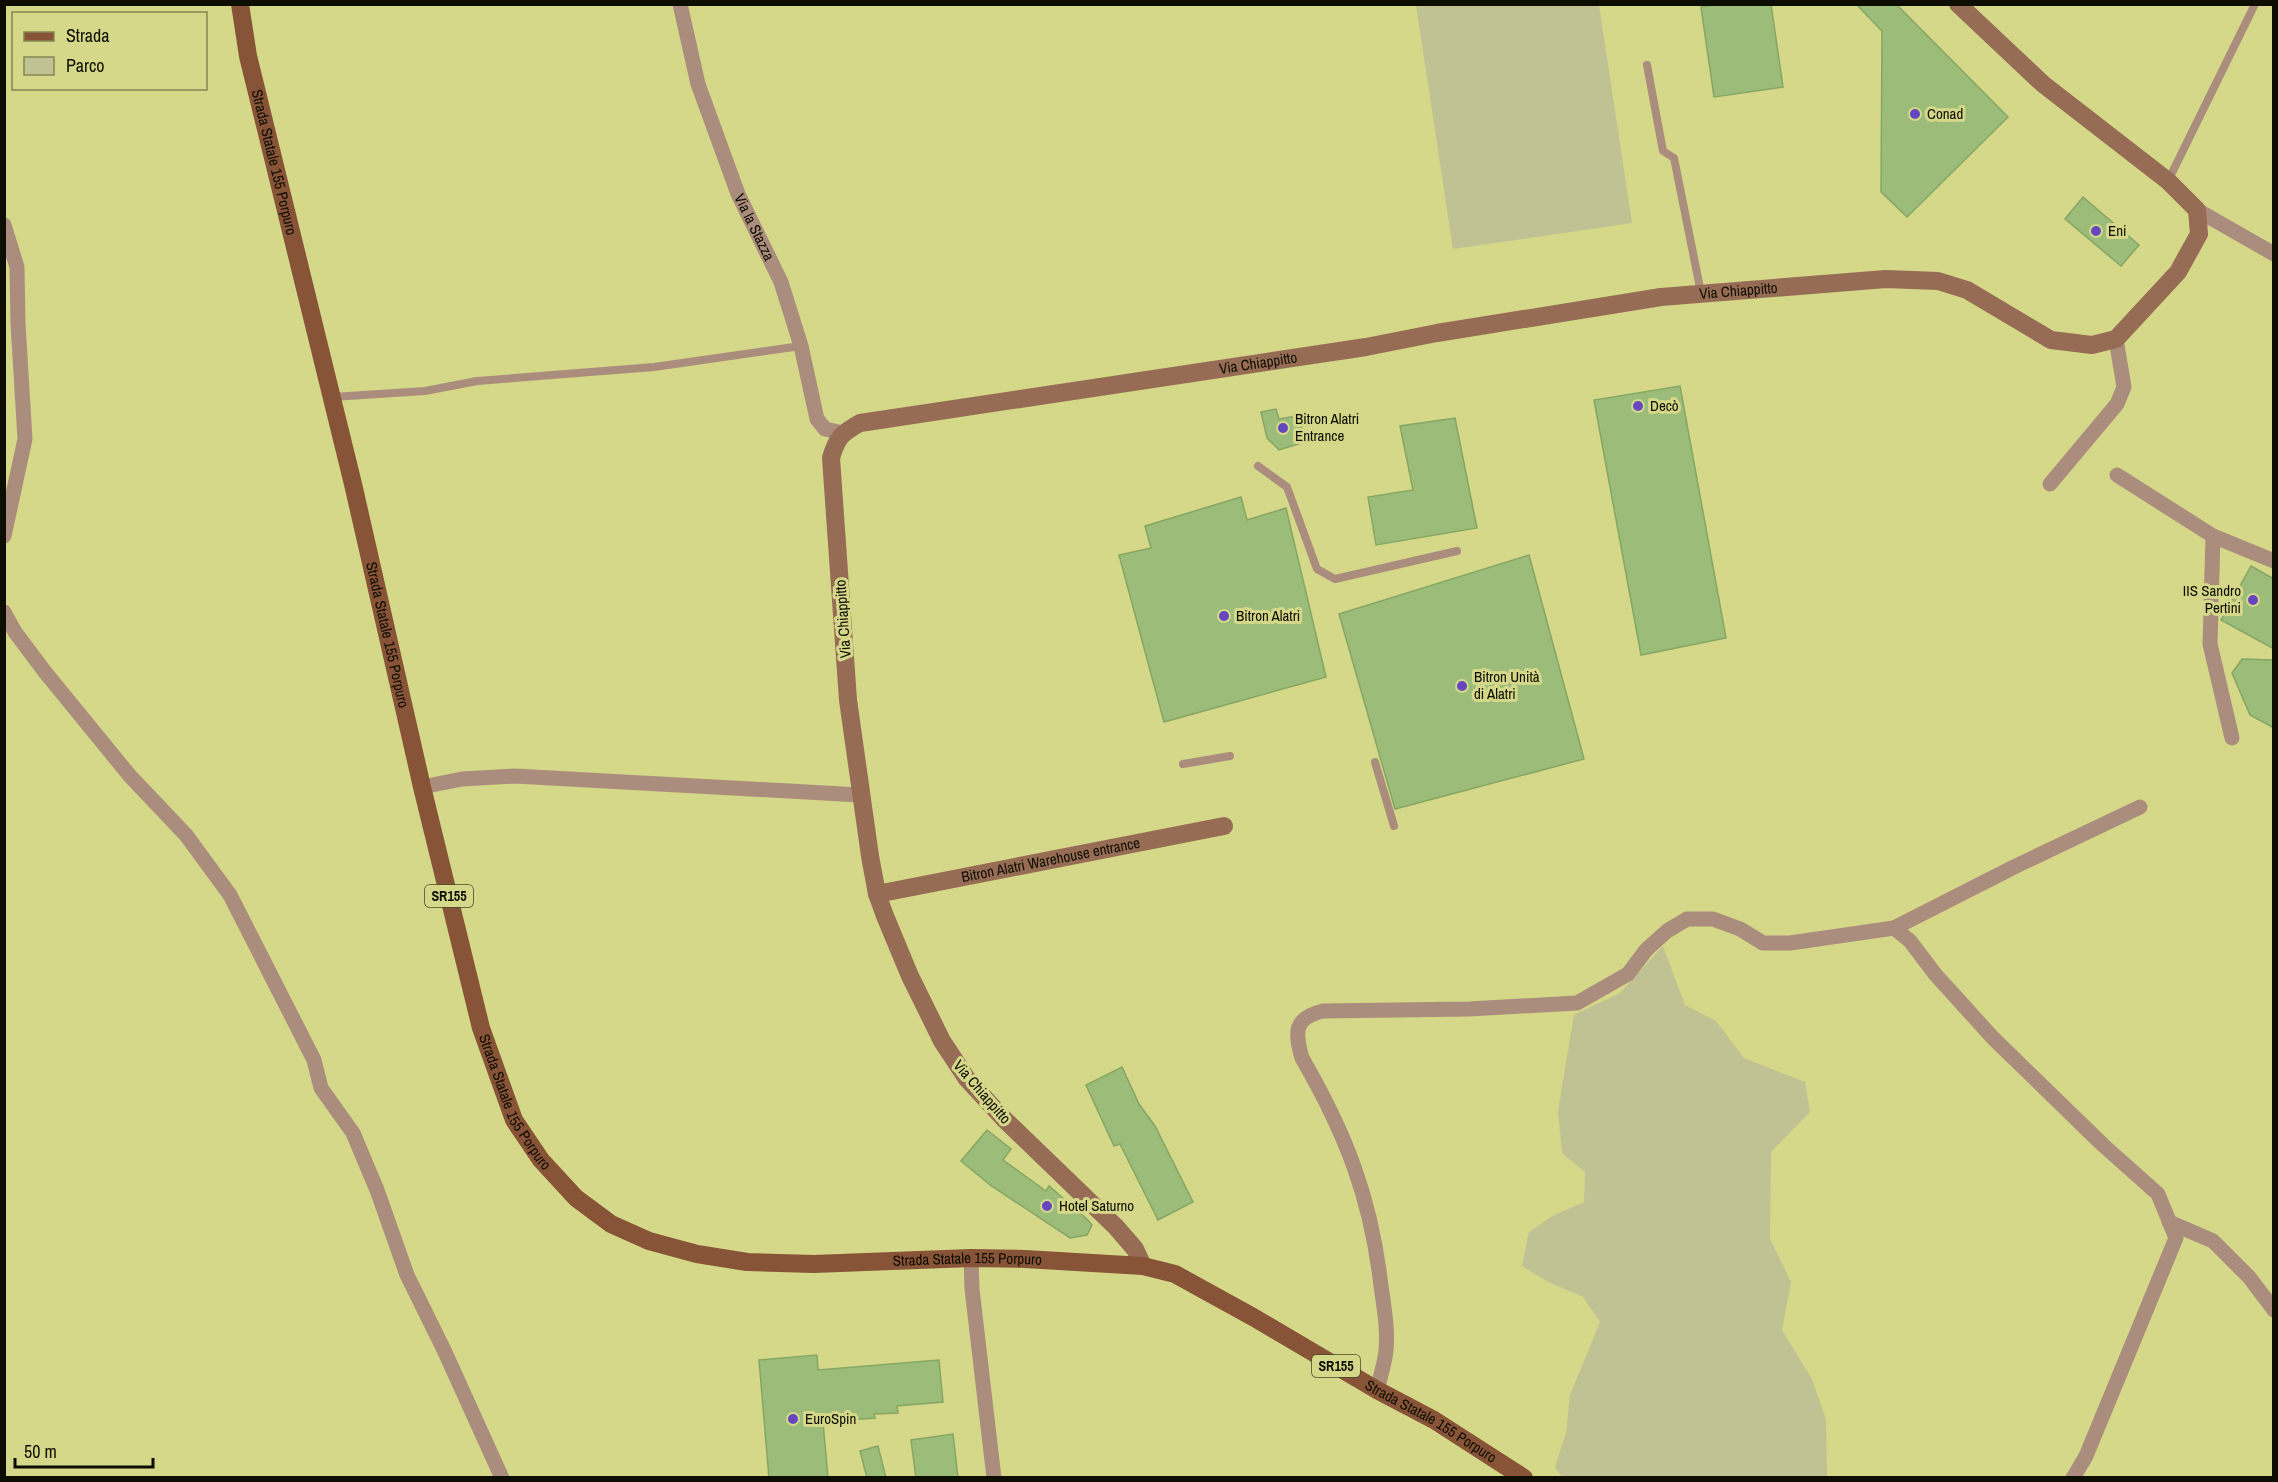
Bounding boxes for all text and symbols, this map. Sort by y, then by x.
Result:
legend [12,12,207,90]
text: Strada [66,23,110,48]
text: Parco [66,53,105,78]
street label: Strada Statale 155 Porpuro [247,87,303,237]
place label: Conad [1927,103,1963,124]
marker: Conad [1908,107,1922,121]
street label: Via la Stazza [729,190,780,264]
place label: Eni [2108,220,2126,241]
marker: Eni [2089,224,2103,238]
street label: Via Chiappitto [1698,277,1778,304]
street label: Via Chiappitto [1218,346,1299,379]
place label: Decò [1650,395,1679,416]
marker: Decò [1631,399,1645,413]
place label: Bitron Alatri Entrance [1295,408,1359,446]
marker: Bitron Alatri Entrance [1276,421,1290,435]
street label: Strada Statale 155 Porpuro [361,560,415,710]
street label: Via Chiappitto [829,579,856,659]
place label: IIS Sandro Pertini [2183,580,2241,618]
marker: IIS Sandro Pertini [2246,593,2260,607]
place label: Bitron Alatri [1236,605,1300,626]
marker: Bitron Alatri [1217,609,1231,623]
place label: Bitron Unità di Alatri [1474,666,1540,704]
marker: Bitron Unità di Alatri [1455,679,1469,693]
street label: Bitron Alatri Warehouse entrance [959,832,1142,887]
road number: SR155 [425,885,473,907]
street label: Strada Statale 155 Porpuro [474,1031,556,1175]
street label: Via Chiappitto [949,1055,1016,1128]
place label: Hotel Saturno [1059,1195,1134,1216]
marker: Hotel Saturno [1040,1199,1054,1213]
street label: Strada Statale 155 Porpuro [892,1247,1043,1271]
road number: SR155 [1312,1355,1360,1377]
street label: Strada Statale 155 Porpuro [1361,1374,1501,1468]
place label: EuroSpin [805,1408,856,1429]
marker: EuroSpin [786,1412,800,1426]
scale bar [15,1431,153,1469]
text: 50 m [24,1439,57,1464]

